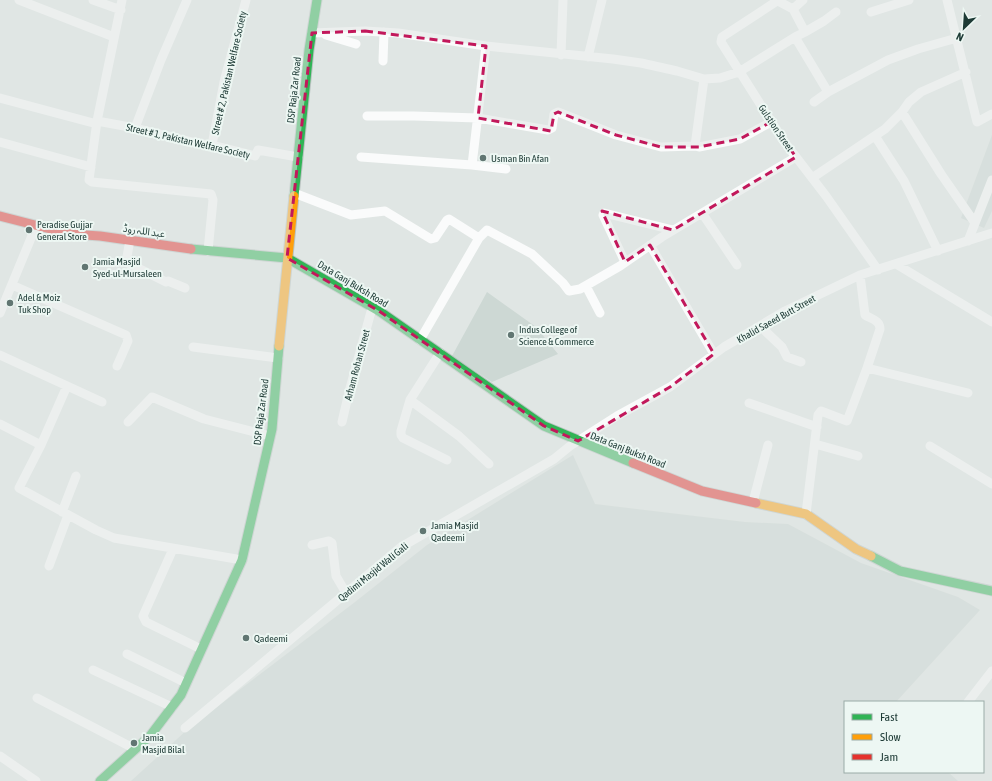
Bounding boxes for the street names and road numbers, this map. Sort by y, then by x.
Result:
street label: Street # 2, Pakistan Welfare Society [209,10,249,136]
street label: DSP Raja Zar Road [285,56,303,124]
street label: Gulstion Street [756,102,796,154]
street label: Street # 1, Pakistan Welfare Society [125,121,251,161]
street label: عبد اللہ روڈ [122,223,166,240]
street label: Data Ganj Buksh Road [316,259,391,310]
street label: Khalid Saeed Butt Street [735,293,817,345]
street label: Arham Rohan Street [342,328,372,402]
street label: DSP Raja Zar Road [251,378,271,446]
street label: Data Ganj Buksh Road [589,430,668,470]
street label: Qadimi Masjid Wali Gali [336,540,410,604]

